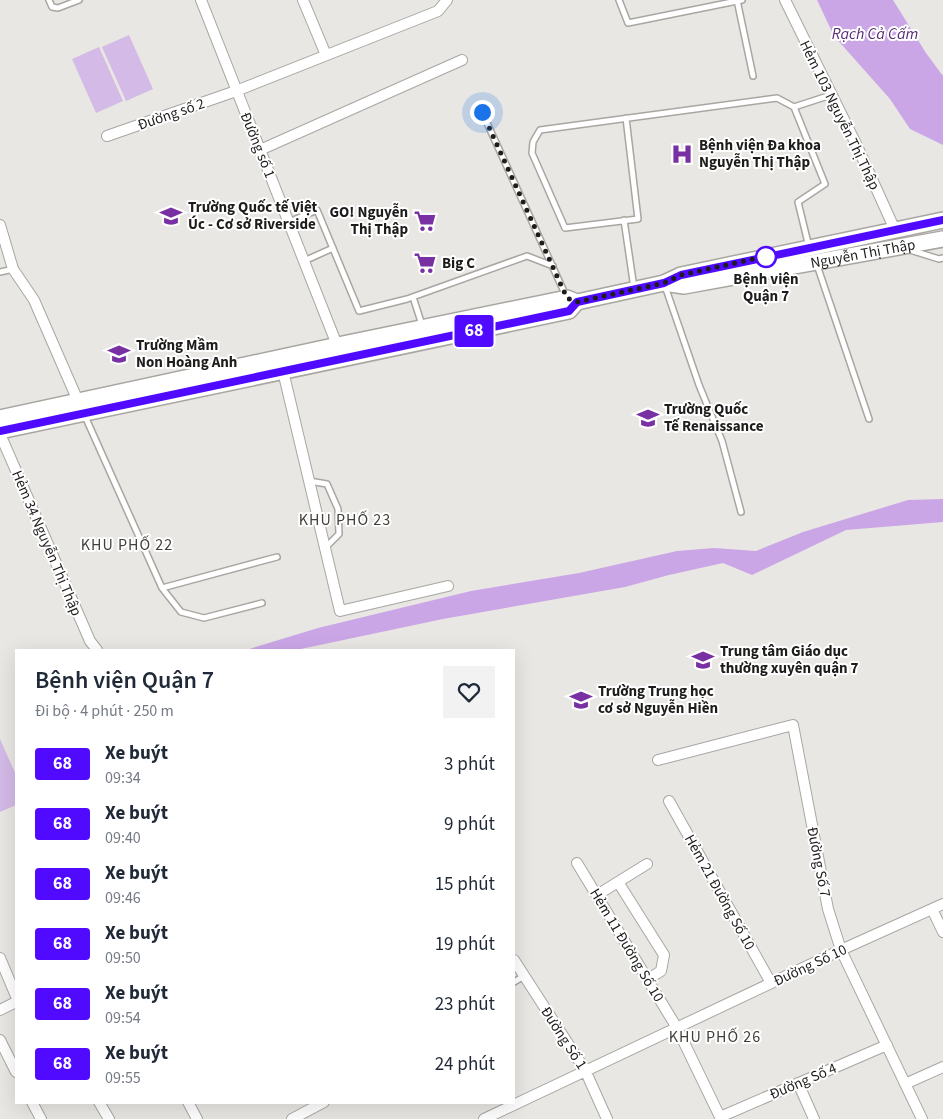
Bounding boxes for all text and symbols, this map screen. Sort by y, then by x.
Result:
water label: Rạch Cả Cấm [832,23,918,45]
street label: Hẻm 103 Nguyễn Thị Thập [794,37,885,194]
street label: Đường số 2 [135,93,207,136]
your location [470,100,495,125]
street label: Đường số 1 [235,109,280,181]
place label: Bệnh viện Đa khoa Nguyễn Thị Thập [699,135,821,173]
hospital icon: Bệnh viện Đa khoa Nguyễn Thị Thập [669,141,695,167]
place label: Trường Quốc tế Việt Úc - Cơ sở Riverside [188,197,318,235]
place label: GO! Nguyễn Thị Thập [330,202,408,240]
school or university icon: Trường Quốc tế Việt Úc - Cơ sở Riverside [158,203,184,229]
supermarket icon: GO! Nguyễn Thị Thập [412,208,438,234]
street label: Nguyễn Thị Thập [809,234,917,274]
marker: Bệnh viện Quận 7 [755,246,777,268]
supermarket icon: Big C [412,250,438,276]
place label: Big C [442,253,475,274]
place label: Bệnh viện Quận 7 [733,269,799,307]
line badge: 68 [452,315,496,347]
text: 68 [464,318,484,343]
place label: Trường Mầm Non Hoàng Anh [136,335,237,373]
school or university icon: Trường Mầm Non Hoàng Anh [106,341,132,367]
place label: Trường Quốc Tế Renaissance [664,399,764,437]
school or university icon: Trường Quốc Tế Renaissance [635,405,661,431]
street label: Hẻm 34 Nguyễn Thị Thập [6,467,87,619]
district label: KHU PHỐ 23 [299,509,391,531]
district label: KHU PHỐ 22 [81,534,173,556]
place label: Trung tâm Giáo dục thường xuyên quận 7 [720,641,859,679]
school or university icon: Trung tâm Giáo dục thường xuyên quận 7 [690,647,716,673]
text: Bệnh viện Quận 7 [35,663,214,698]
button: heart [443,666,495,718]
place label: Trường Trung học cơ sở Nguyễn Hiền [598,681,718,719]
school or university icon: Trường Trung học cơ sở Nguyễn Hiền [568,687,594,713]
text: Đi bộ · 4 phút · 250 m [35,700,174,722]
text: Xe buýt [105,740,168,767]
text: 68 [53,751,72,776]
text: 3 phút [444,751,495,778]
text: 09:34 [105,767,141,789]
text: Xe buýt [105,800,168,827]
text: 68 [53,811,72,836]
text: 9 phút [444,811,495,838]
street label: Đường Số 7 [801,825,836,899]
text: 09:40 [105,827,141,849]
street label: Hẻm 21 Đường Số 10 [679,831,760,954]
text: Xe buýt [105,860,168,887]
text: 68 [53,871,72,896]
text: 15 phút [435,871,495,898]
street label: Hẻm 11 Đường Số 10 [584,884,669,1006]
text: 09:46 [105,887,141,909]
text: Xe buýt [105,920,168,947]
text: 68 [53,931,72,956]
text: 19 phút [435,931,495,958]
street label: Đường Số 10 [770,939,850,992]
text: 09:50 [105,947,141,969]
text: Xe buýt [105,980,168,1007]
text: 68 [53,991,72,1016]
text: 23 phút [435,991,495,1018]
street label: Đường Số 1 [535,1003,592,1074]
text: 09:54 [105,1007,141,1029]
district label: KHU PHỐ 26 [669,1026,761,1048]
text: Xe buýt [105,1040,168,1067]
text: 68 [53,1051,72,1076]
text: 24 phút [435,1051,495,1078]
street label: Đường Số 4 [766,1058,841,1105]
text: 09:55 [105,1067,141,1089]

